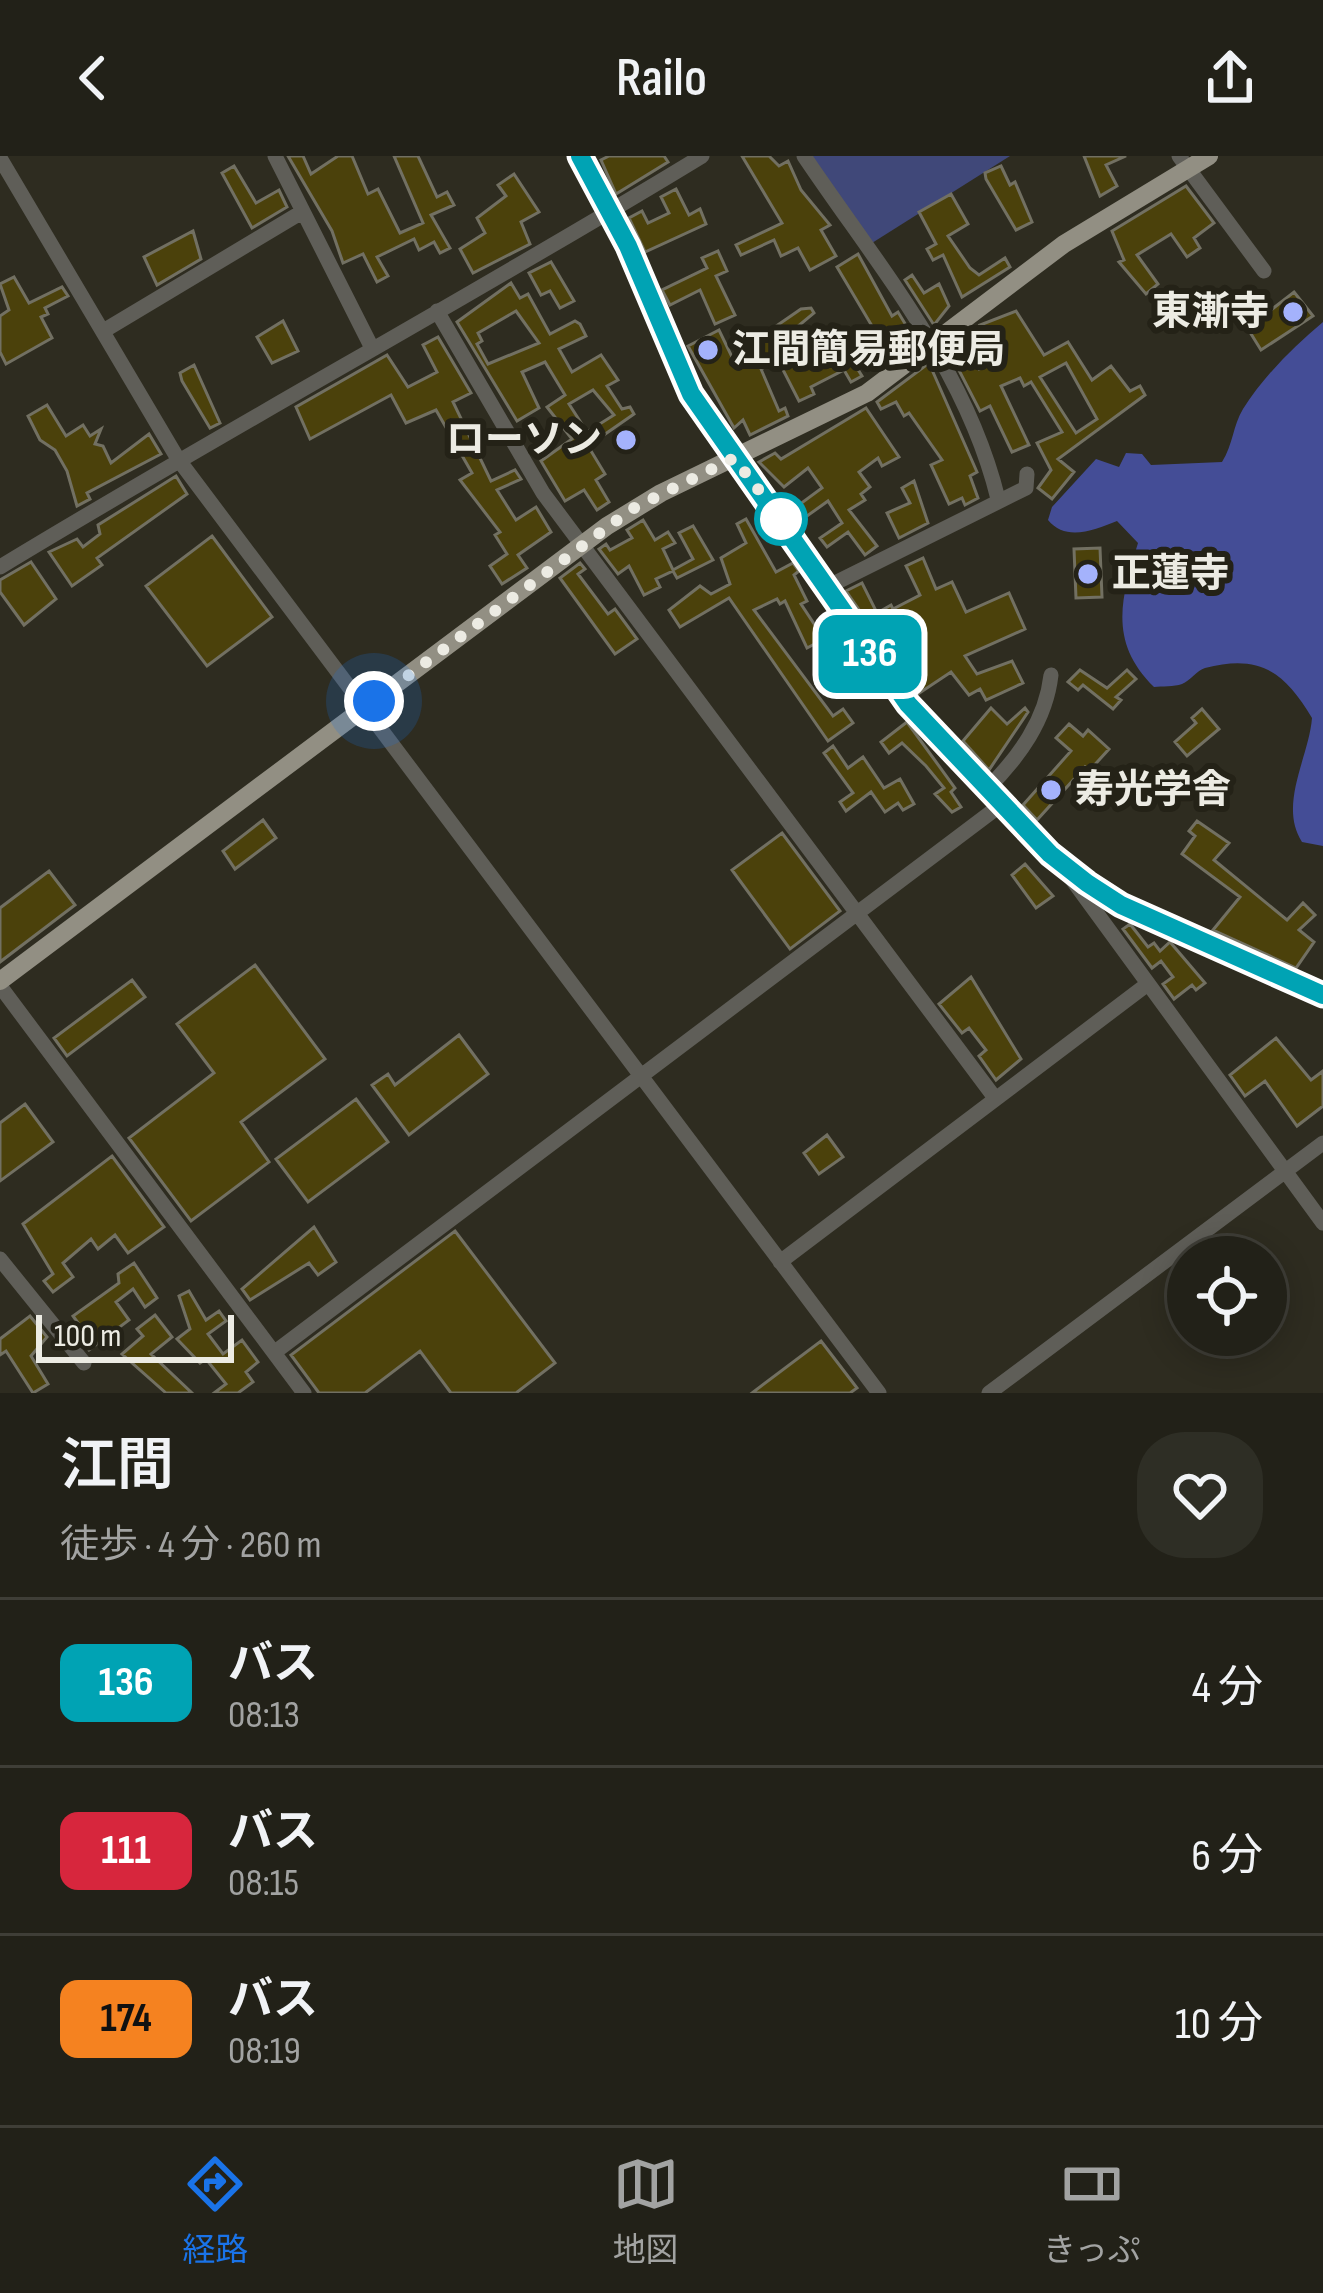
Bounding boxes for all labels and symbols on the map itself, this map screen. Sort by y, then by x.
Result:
place label: 東漸寺 [1152,289,1269,336]
marker: 東漸寺 [1280,299,1306,325]
place label: 江間簡易郵便局 [732,327,1005,374]
marker: 江間簡易郵便局 [695,337,721,363]
place label: ローソン [446,417,602,464]
marker: ローソン [613,427,639,453]
unlabelled marker [756,494,806,544]
place label: 正蓮寺 [1112,551,1229,598]
marker: 正蓮寺 [1075,561,1101,587]
line badge: 136 [801,615,939,693]
your location [344,671,404,731]
place label: 寿光学舎 [1075,767,1231,814]
marker: 寿光学舎 [1038,777,1064,803]
scale bar [36,1309,234,1362]

